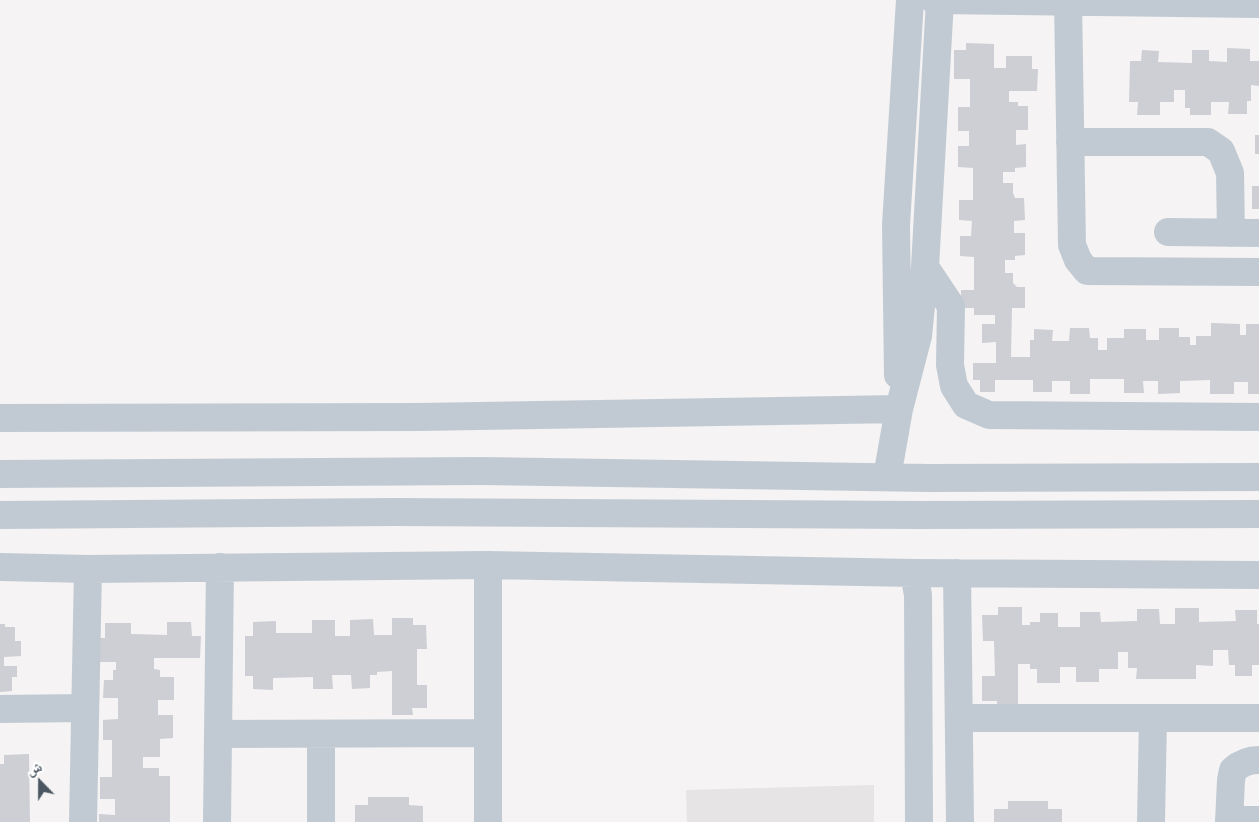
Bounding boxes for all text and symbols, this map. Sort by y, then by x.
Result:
north arrow [15,757,65,807]
text: ش [24,757,45,779]

